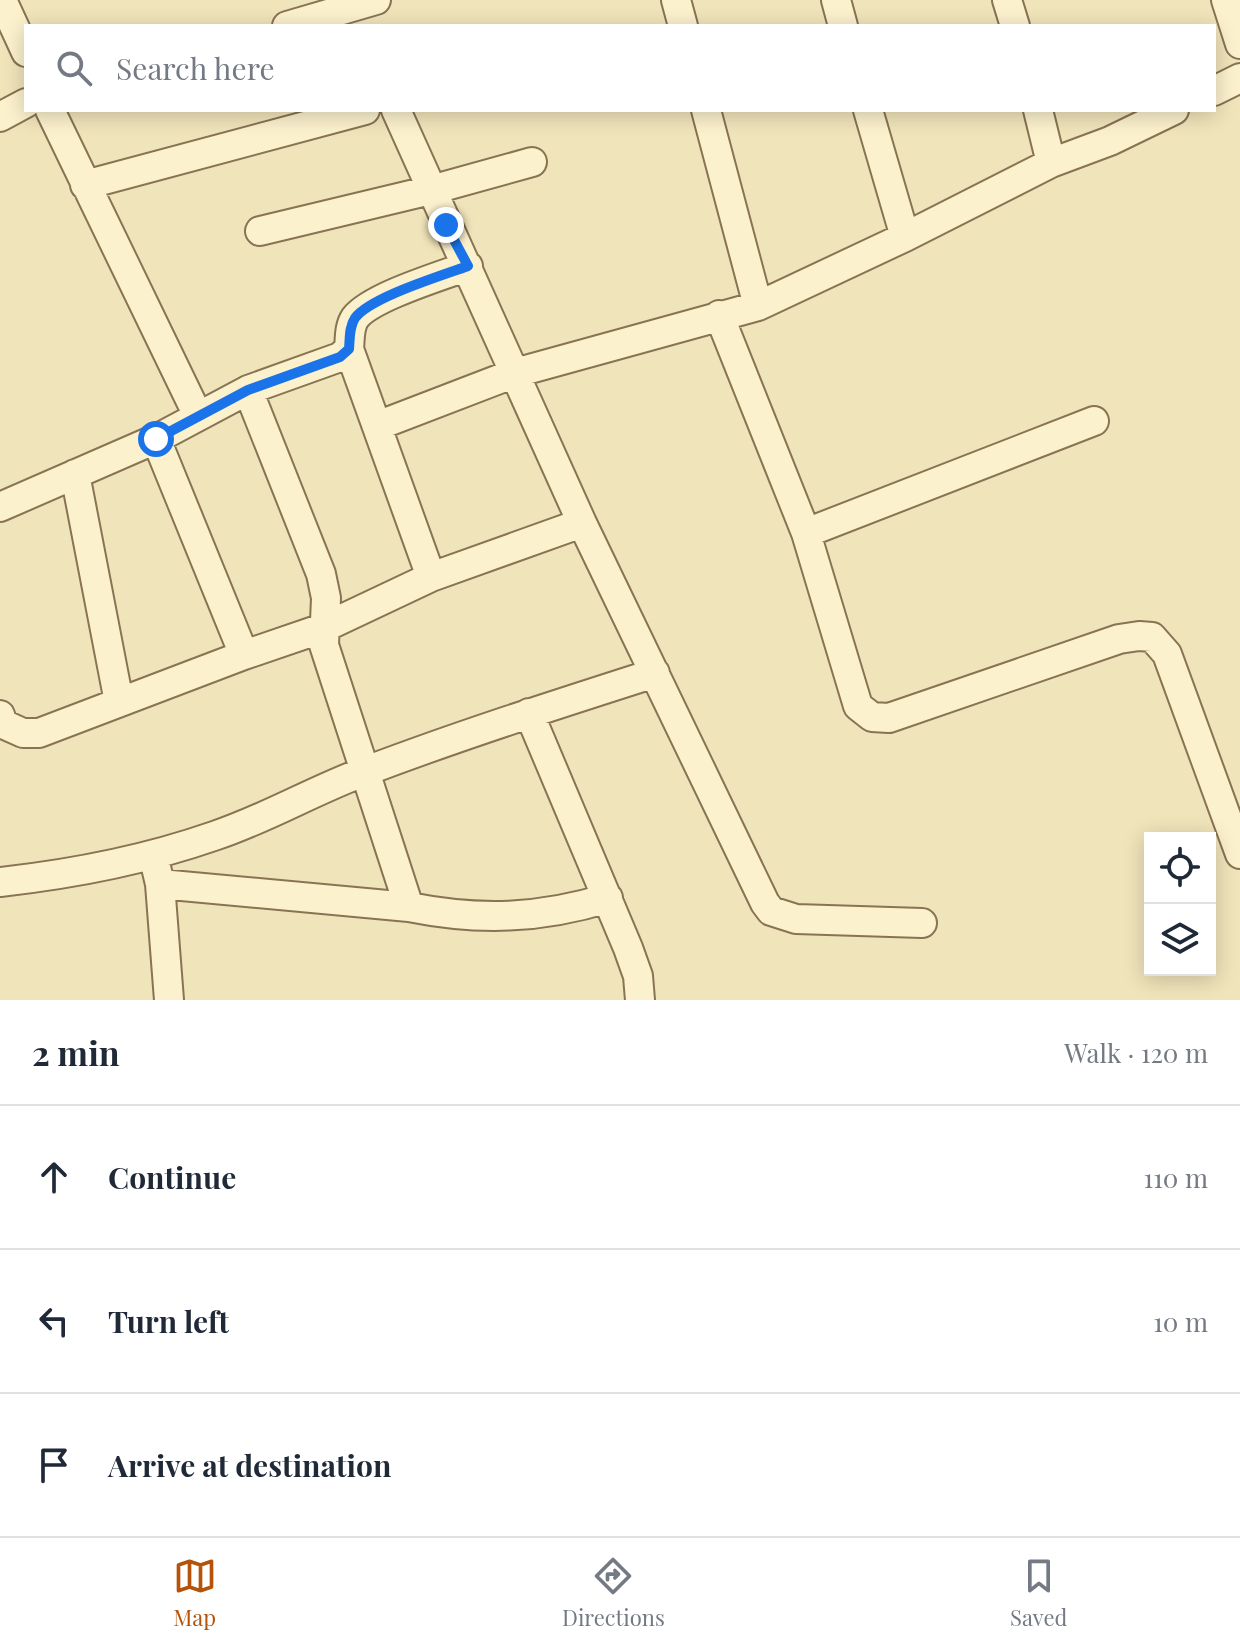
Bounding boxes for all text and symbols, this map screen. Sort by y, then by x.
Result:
search box [24,24,1216,112]
icon: search [52,46,96,90]
text: Search here [116,48,275,88]
route end [428,207,464,243]
route start [138,421,174,457]
map controls [1144,832,1216,976]
button: locate [1144,832,1216,904]
button: layers [1144,904,1216,976]
text: 2 min [32,1029,120,1075]
text: Walk · 120 m [1064,1035,1208,1070]
icon: ahead [32,1155,76,1199]
text: Continue [108,1157,236,1197]
text: 110 m [1144,1160,1208,1195]
icon: left [32,1299,76,1343]
text: Turn left [108,1301,229,1341]
text: 10 m [1153,1304,1208,1339]
icon: arrive [32,1443,76,1487]
text: Arrive at destination [108,1445,391,1485]
tab: Map [173,1554,217,1632]
tab: Directions [562,1554,665,1632]
tab: Saved [1010,1554,1067,1632]

